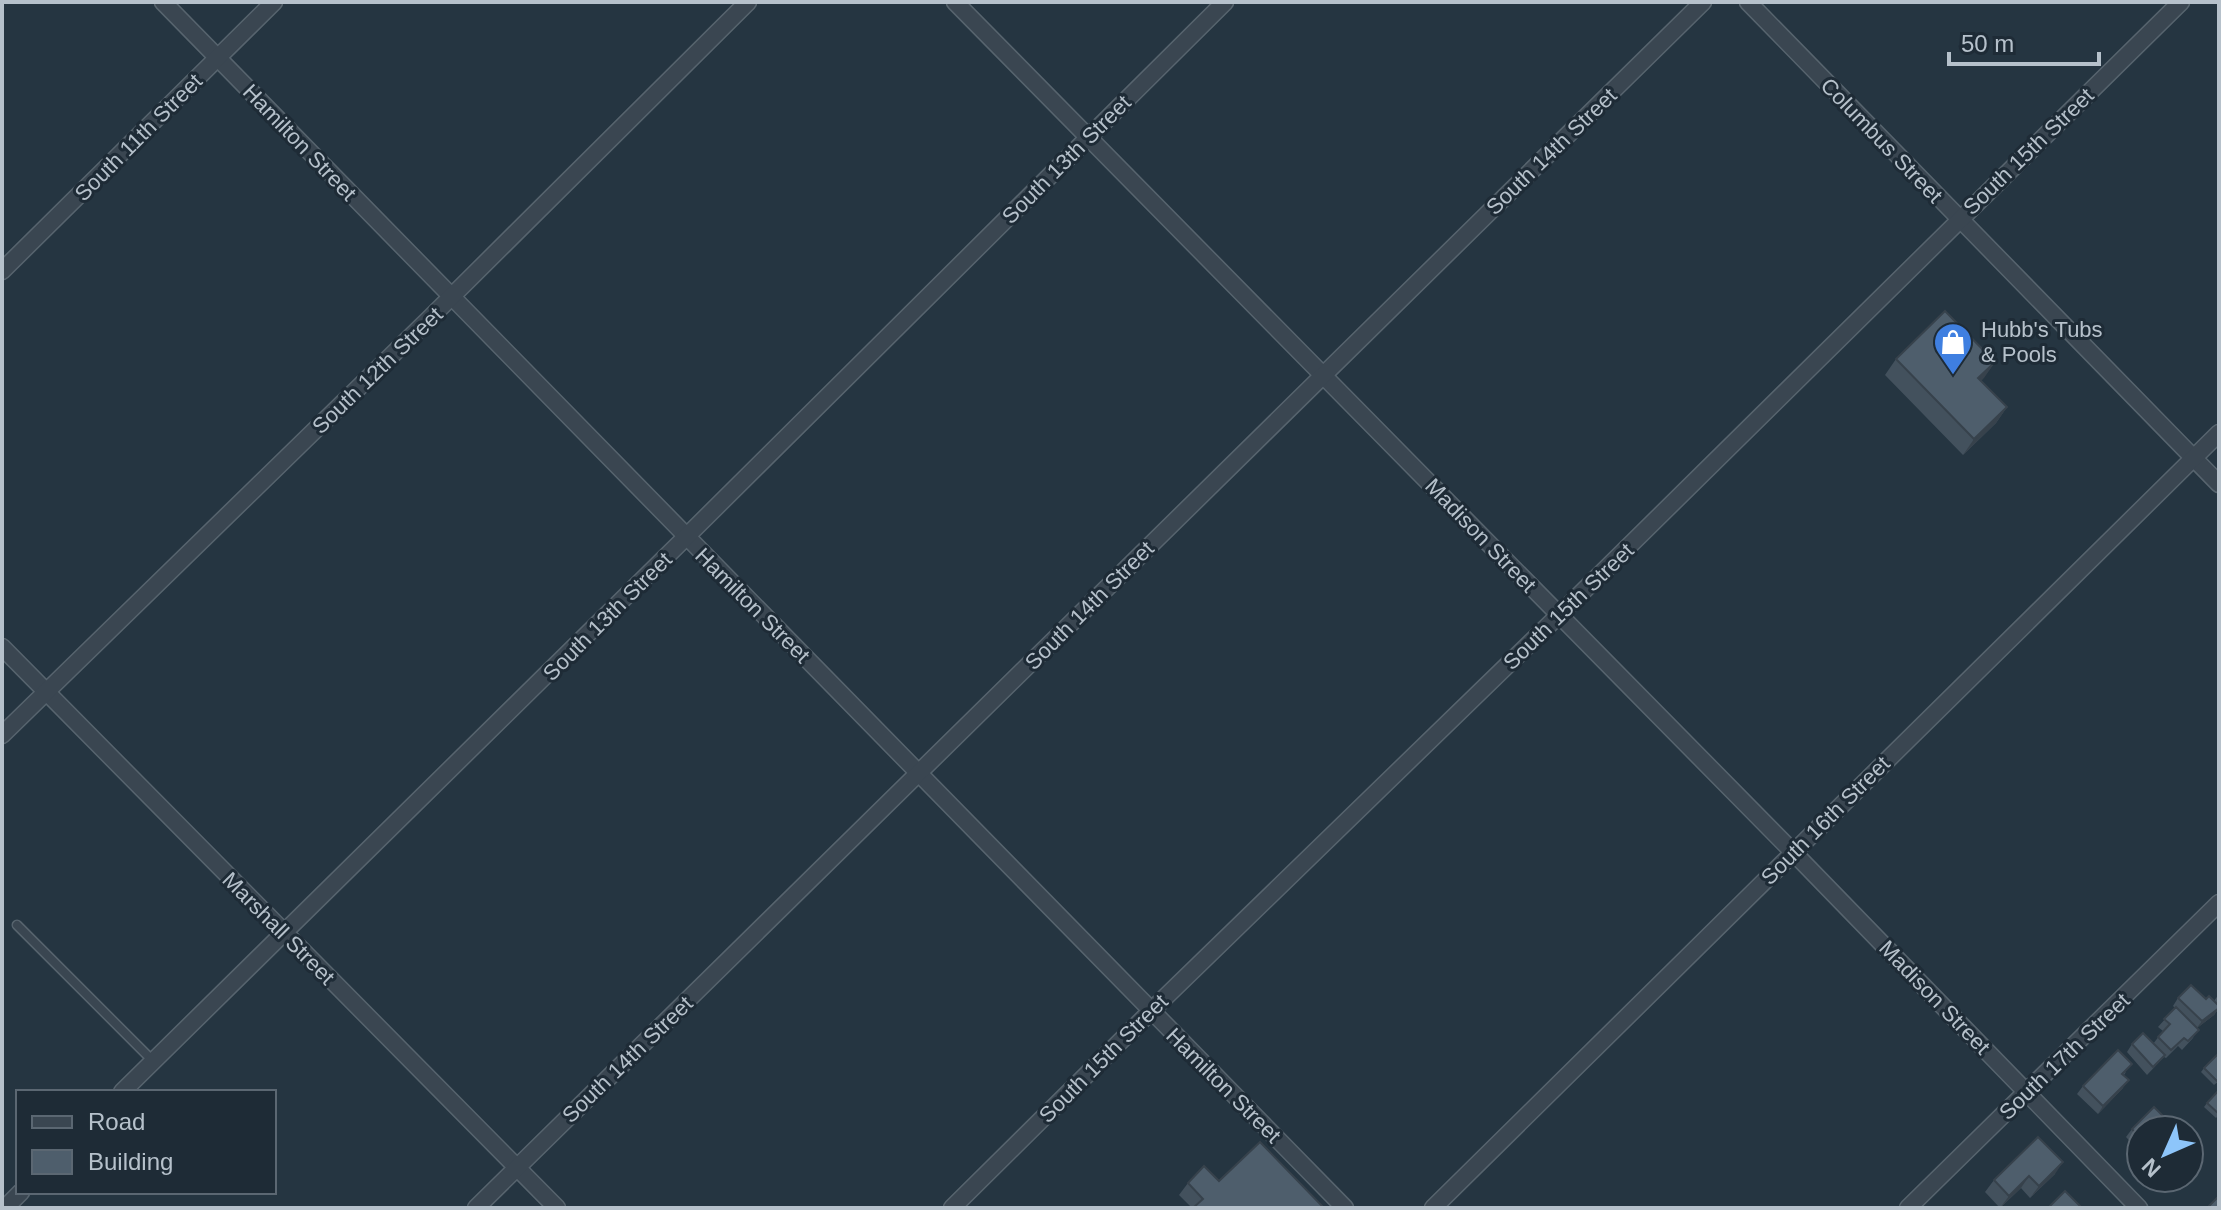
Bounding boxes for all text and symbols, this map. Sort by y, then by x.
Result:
scale bar [1949,16,2099,66]
text: 50 m [1961,30,2014,57]
street label: South 11th Street [70,69,207,206]
street label: Columbus Street [1816,73,1948,208]
street label: Hamilton Street [238,79,361,206]
street label: South 14th Street [1481,83,1622,220]
street label: South 15th Street [1958,83,2099,220]
street label: South 13th Street [997,90,1136,229]
street label: South 12th Street [307,302,448,439]
place label: Hubb's Tubs & Pools [1981,317,2103,367]
shop icon: Hubb's Tubs & Pools [1932,321,1974,376]
street label: Madison Street [1420,473,1541,597]
street label: South 14th Street [1020,536,1159,675]
street label: South 15th Street [1498,538,1639,675]
street label: Hamilton Street [690,543,815,668]
street label: South 13th Street [538,547,677,686]
street label: South 16th Street [1756,751,1895,890]
street label: Marshall Street [217,867,340,990]
street label: Madison Street [1874,935,1995,1059]
street label: South 17th Street [1994,988,2135,1125]
street label: South 15th Street [1034,989,1173,1128]
street label: South 14th Street [557,991,698,1128]
street label: Hamilton Street [1161,1023,1286,1148]
legend [16,1090,276,1194]
text: Road [88,1108,145,1135]
north arrow [2125,1114,2205,1194]
text: Building [88,1148,173,1175]
text: N [2137,1153,2166,1182]

